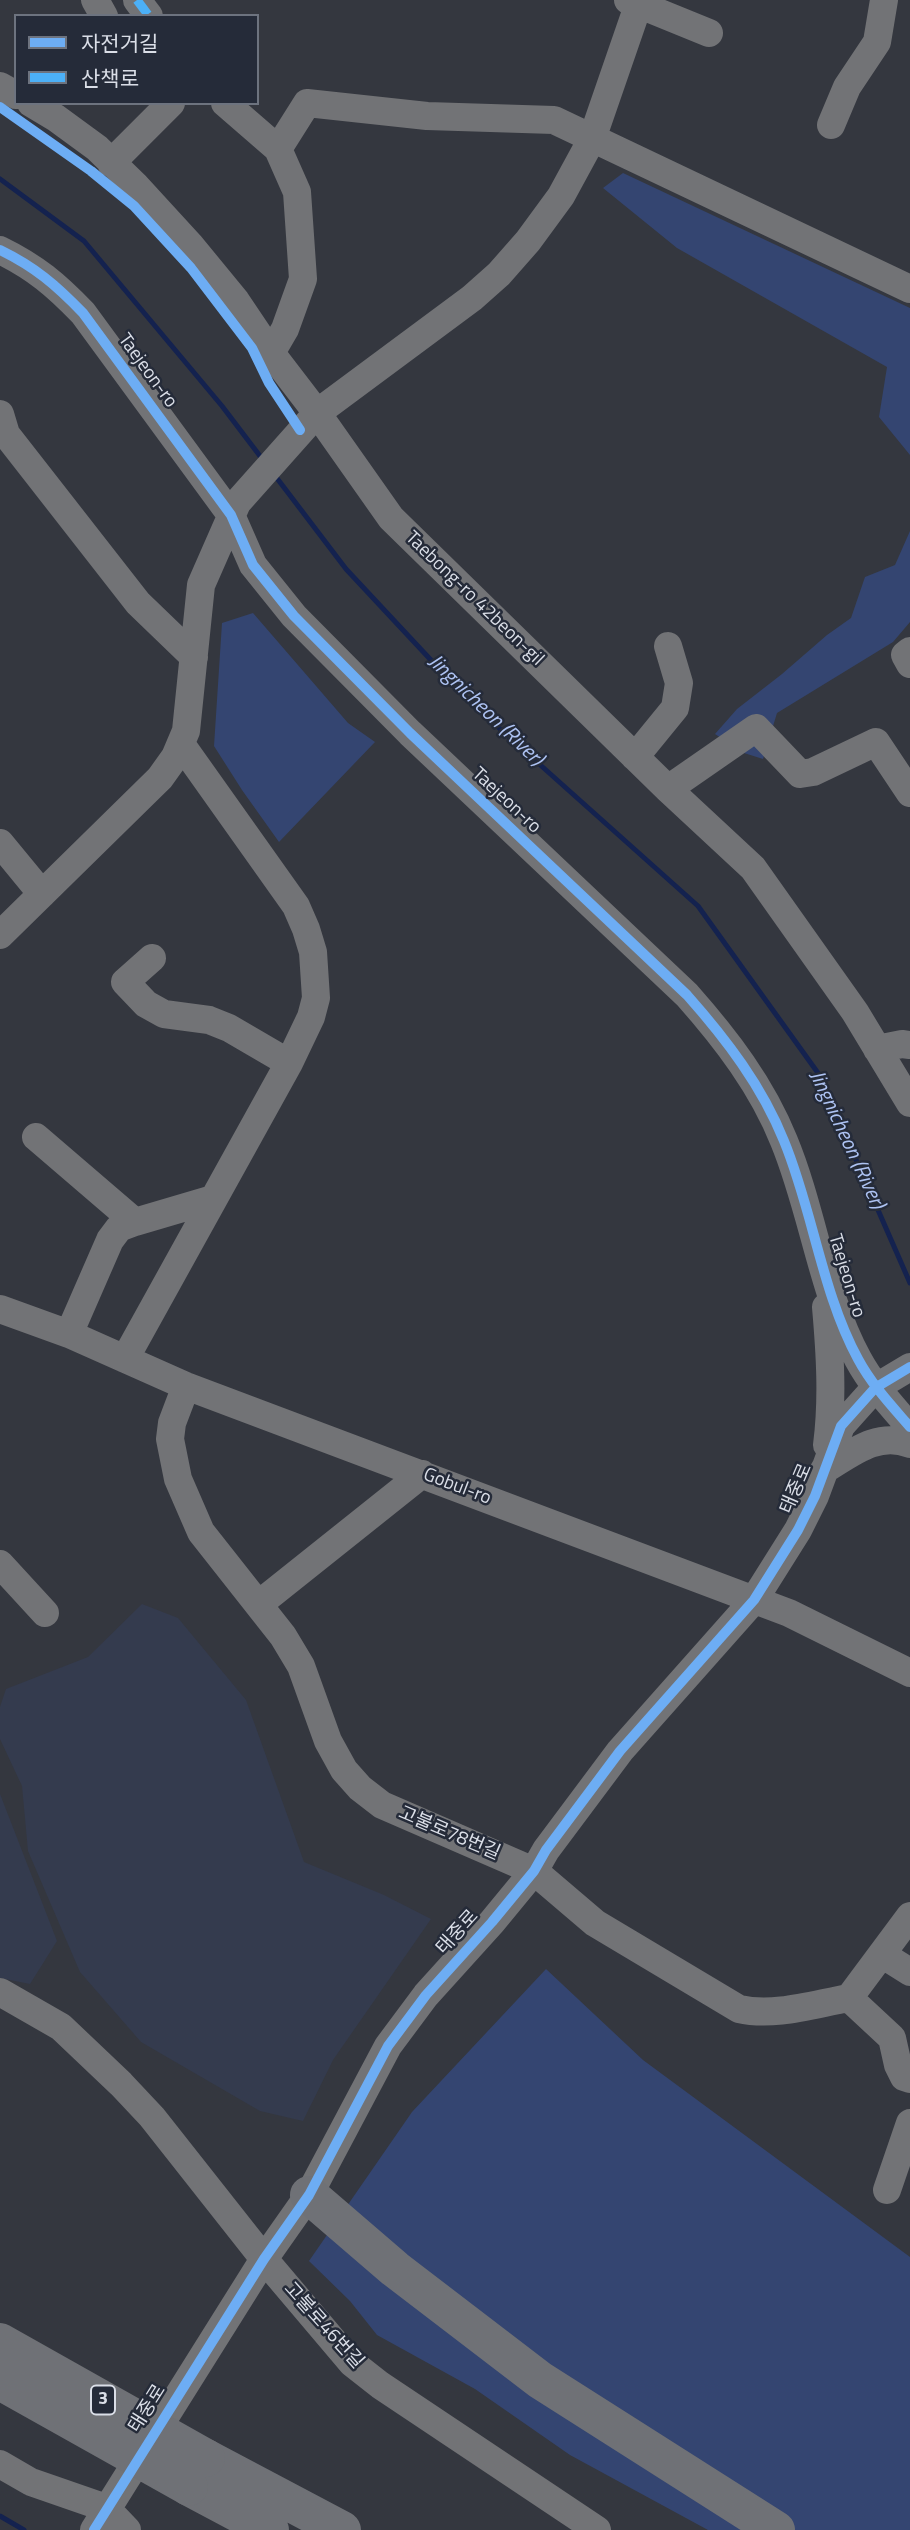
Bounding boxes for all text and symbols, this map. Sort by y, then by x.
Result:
legend [14,14,259,105]
text: 자전거길 [81,27,158,59]
text: 산책로 [81,62,139,94]
street label: Taejeon-ro [112,329,182,413]
street label: Taebong-ro 42beon-gil [400,527,548,671]
water label: Jingnicheon (River) [422,650,548,772]
street label: Taejeon-ro [467,763,545,839]
water label: Jingnicheon (River) [803,1067,889,1213]
street label: Taejeon-ro [823,1231,869,1321]
street label: 태중로 [776,1460,818,1518]
street label: Gobul-ro [420,1464,494,1510]
street label: 고불로78번길 [395,1802,503,1866]
street label: 태중로 [432,1906,484,1960]
street label: 고불로46번길 [278,2278,368,2374]
street label: 태중로 [124,2381,172,2437]
road number: 3 [91,2386,115,2414]

